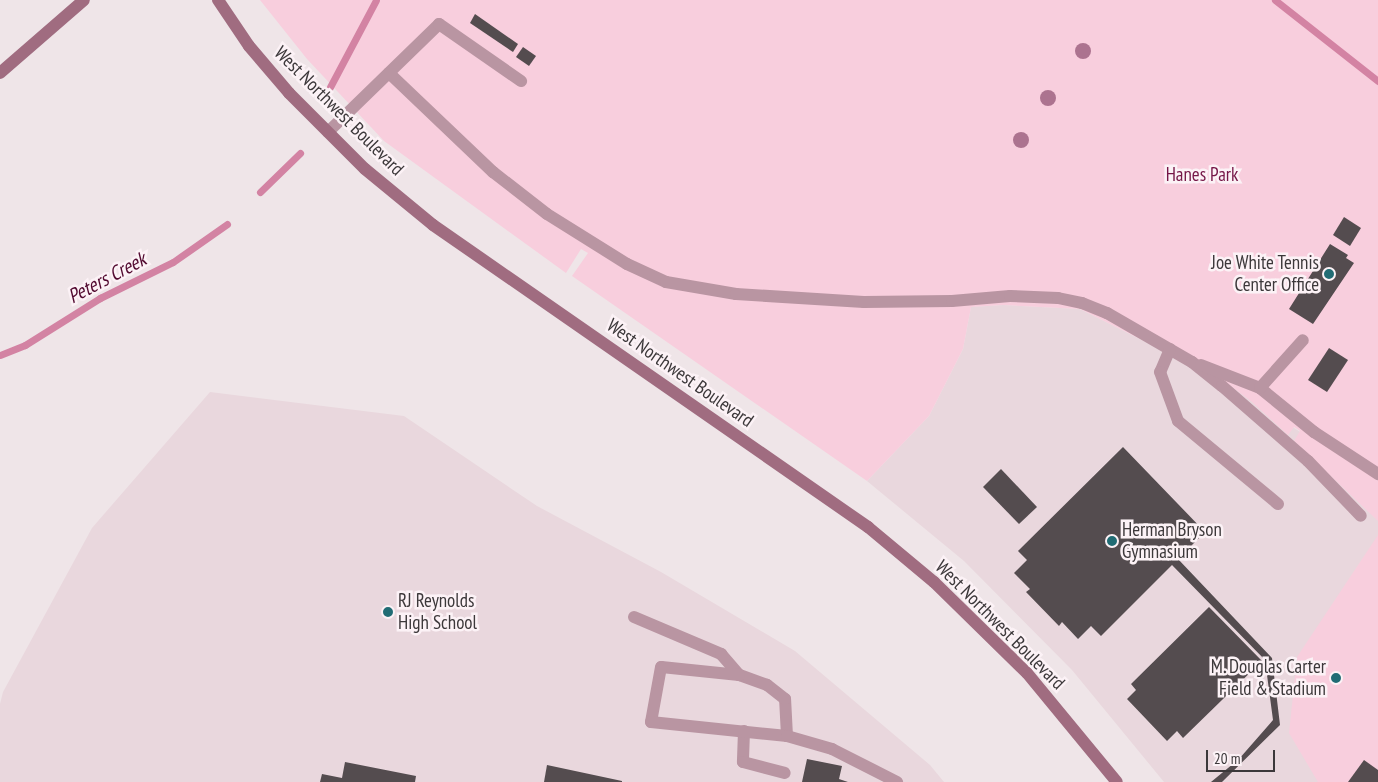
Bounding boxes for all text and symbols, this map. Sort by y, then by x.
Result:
street label: West Northwest Boulevard [270,42,408,180]
park label: Hanes Park [1166,164,1238,186]
water label: Peters Creek [64,247,150,309]
place label: Joe White Tennis Center Office [1211,252,1319,296]
marker: Joe White Tennis Center Office [1323,268,1335,280]
street label: West Northwest Boulevard [602,314,758,432]
place label: Herman Bryson Gymnasium [1122,519,1222,563]
marker: Herman Bryson Gymnasium [1106,535,1118,547]
street label: West Northwest Boulevard [931,556,1069,694]
place label: RJ Reynolds High School [398,590,477,634]
marker: RJ Reynolds High School [382,606,394,618]
place label: M. Douglas Carter Field & Stadium [1210,656,1326,700]
marker: M. Douglas Carter Field & Stadium [1330,672,1342,684]
scale bar [1208,740,1277,772]
text: 20 m [1214,749,1240,768]

